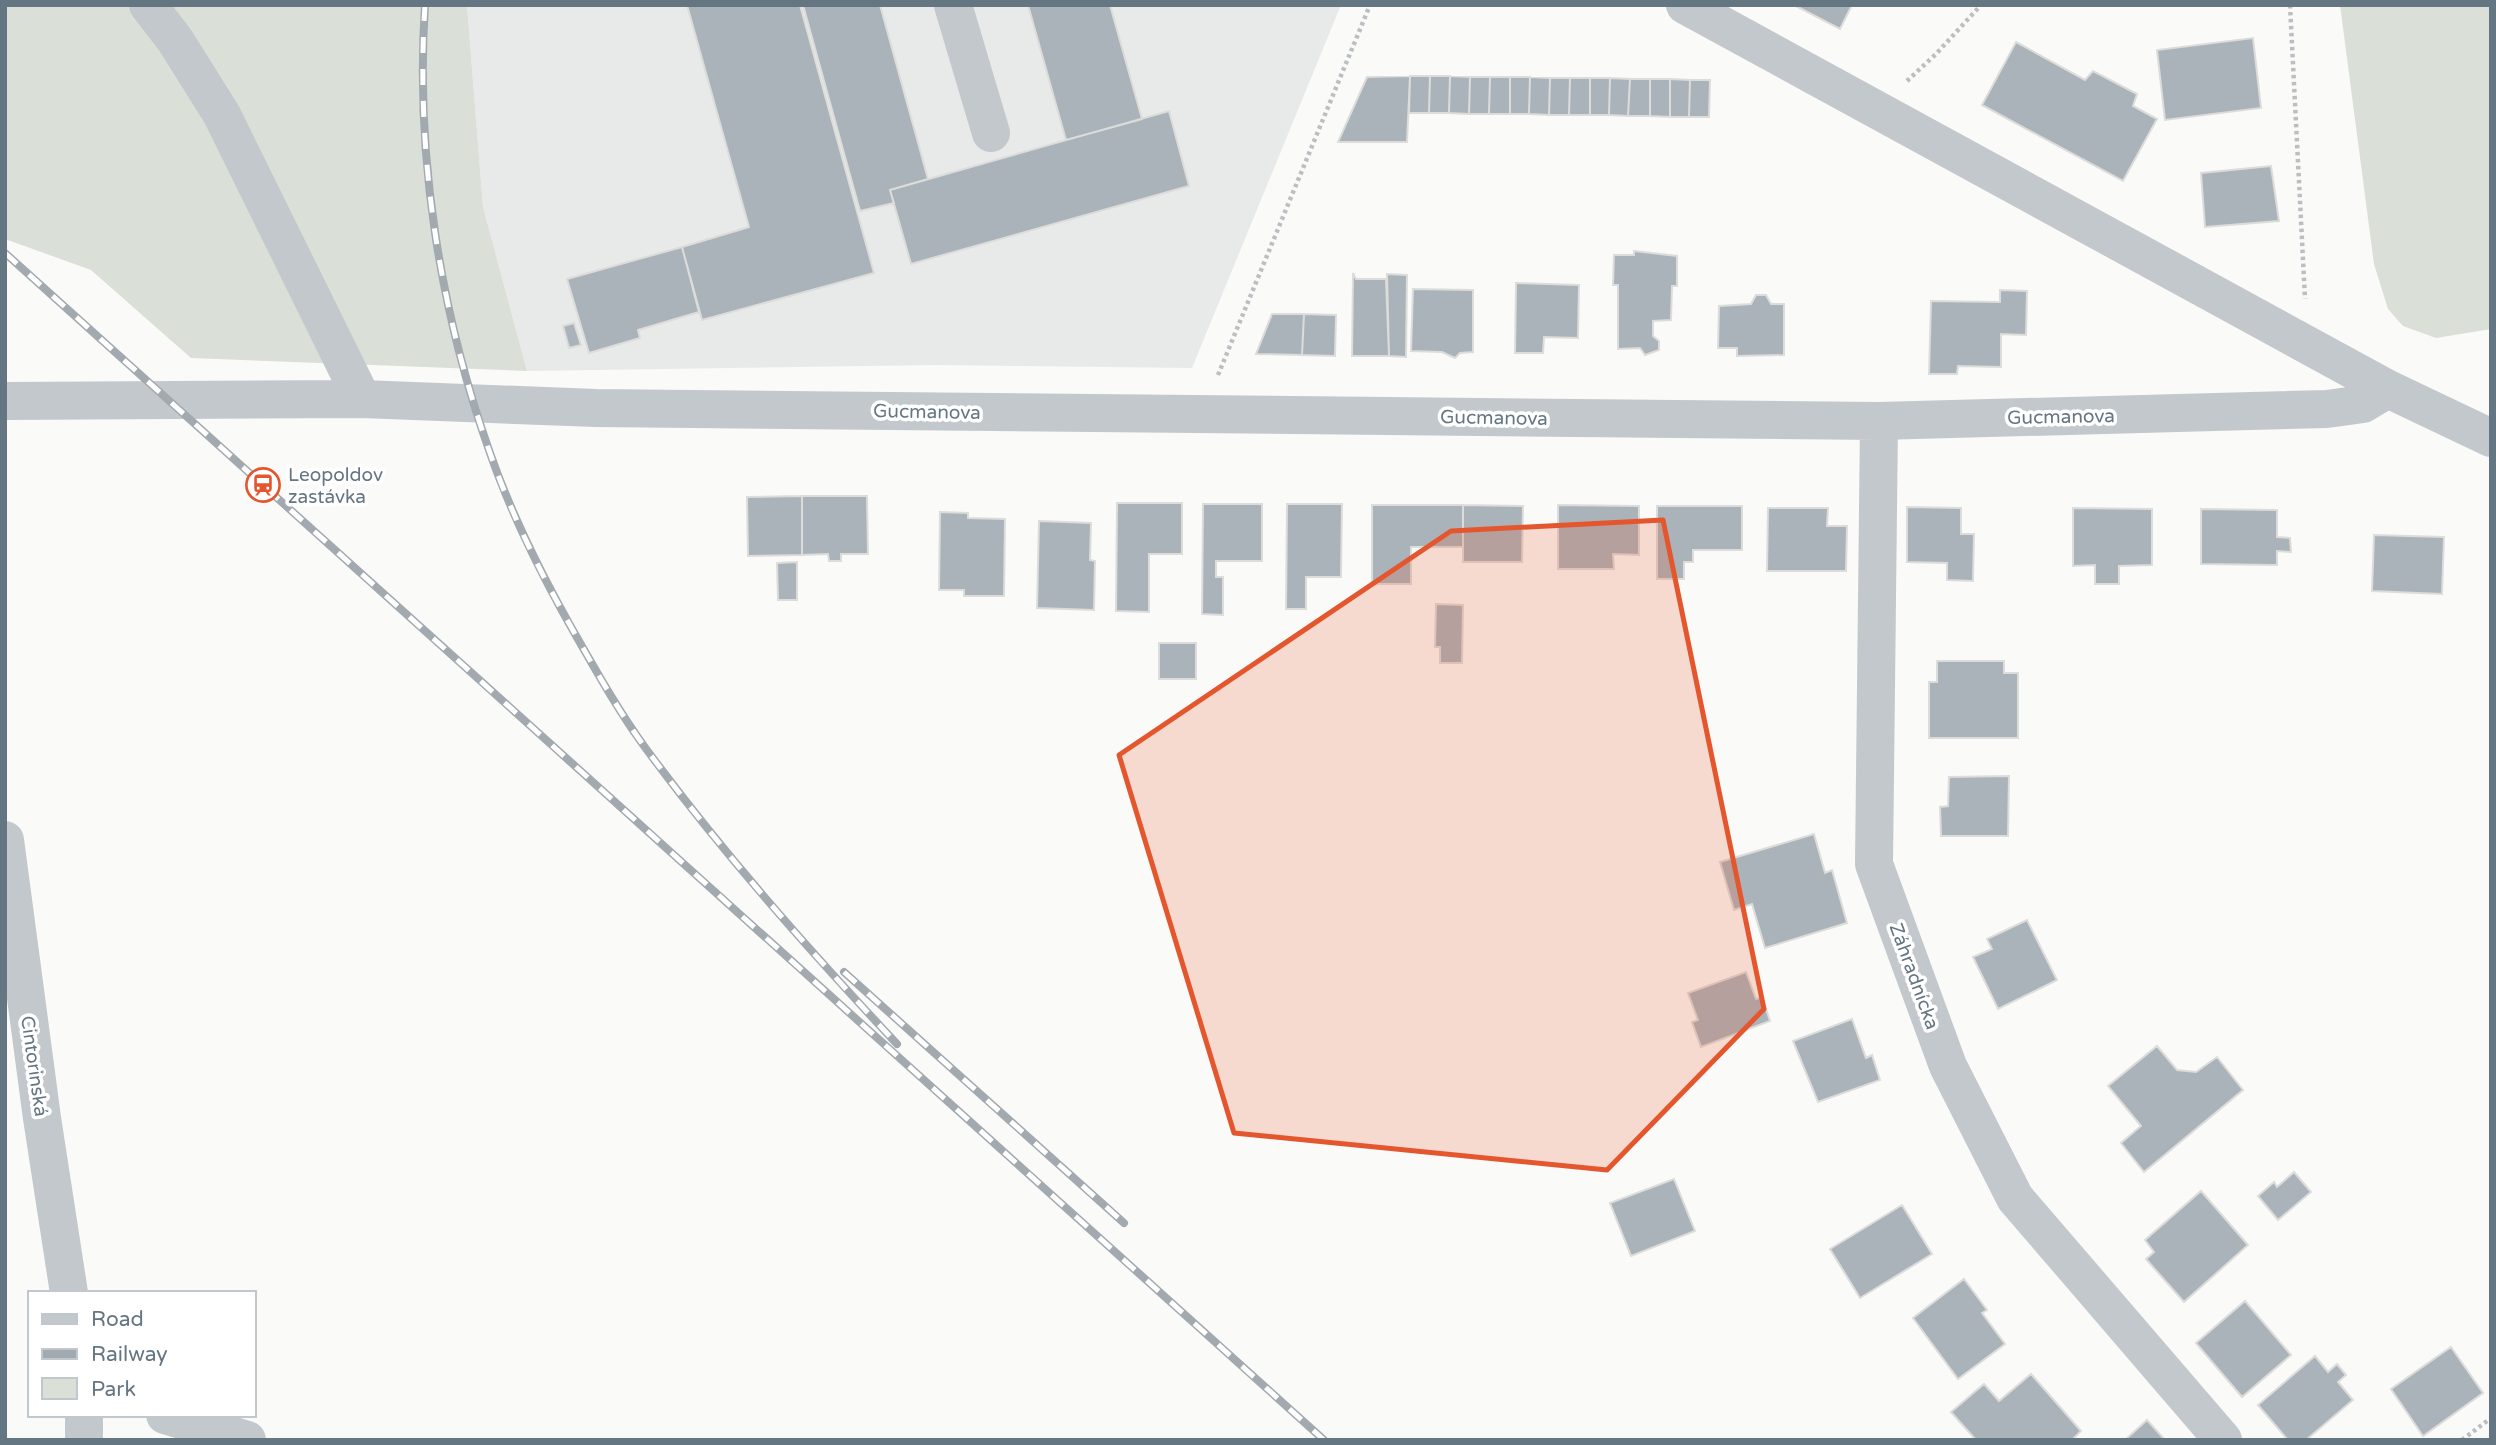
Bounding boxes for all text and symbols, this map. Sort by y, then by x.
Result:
street label: Gucmanova [873,400,981,424]
street label: Gucmanova [2007,405,2115,429]
street label: Gucmanova [1440,406,1548,430]
place label: Leopoldov zastávka [288,464,383,508]
station icon: Leopoldov zastávka [244,466,282,504]
street label: Záhradnícka [1885,920,1943,1033]
street label: Cintorinská [16,1014,52,1118]
legend [28,1291,256,1417]
text: Road [91,1307,144,1332]
text: Railway [91,1342,168,1367]
text: Park [91,1377,136,1402]

